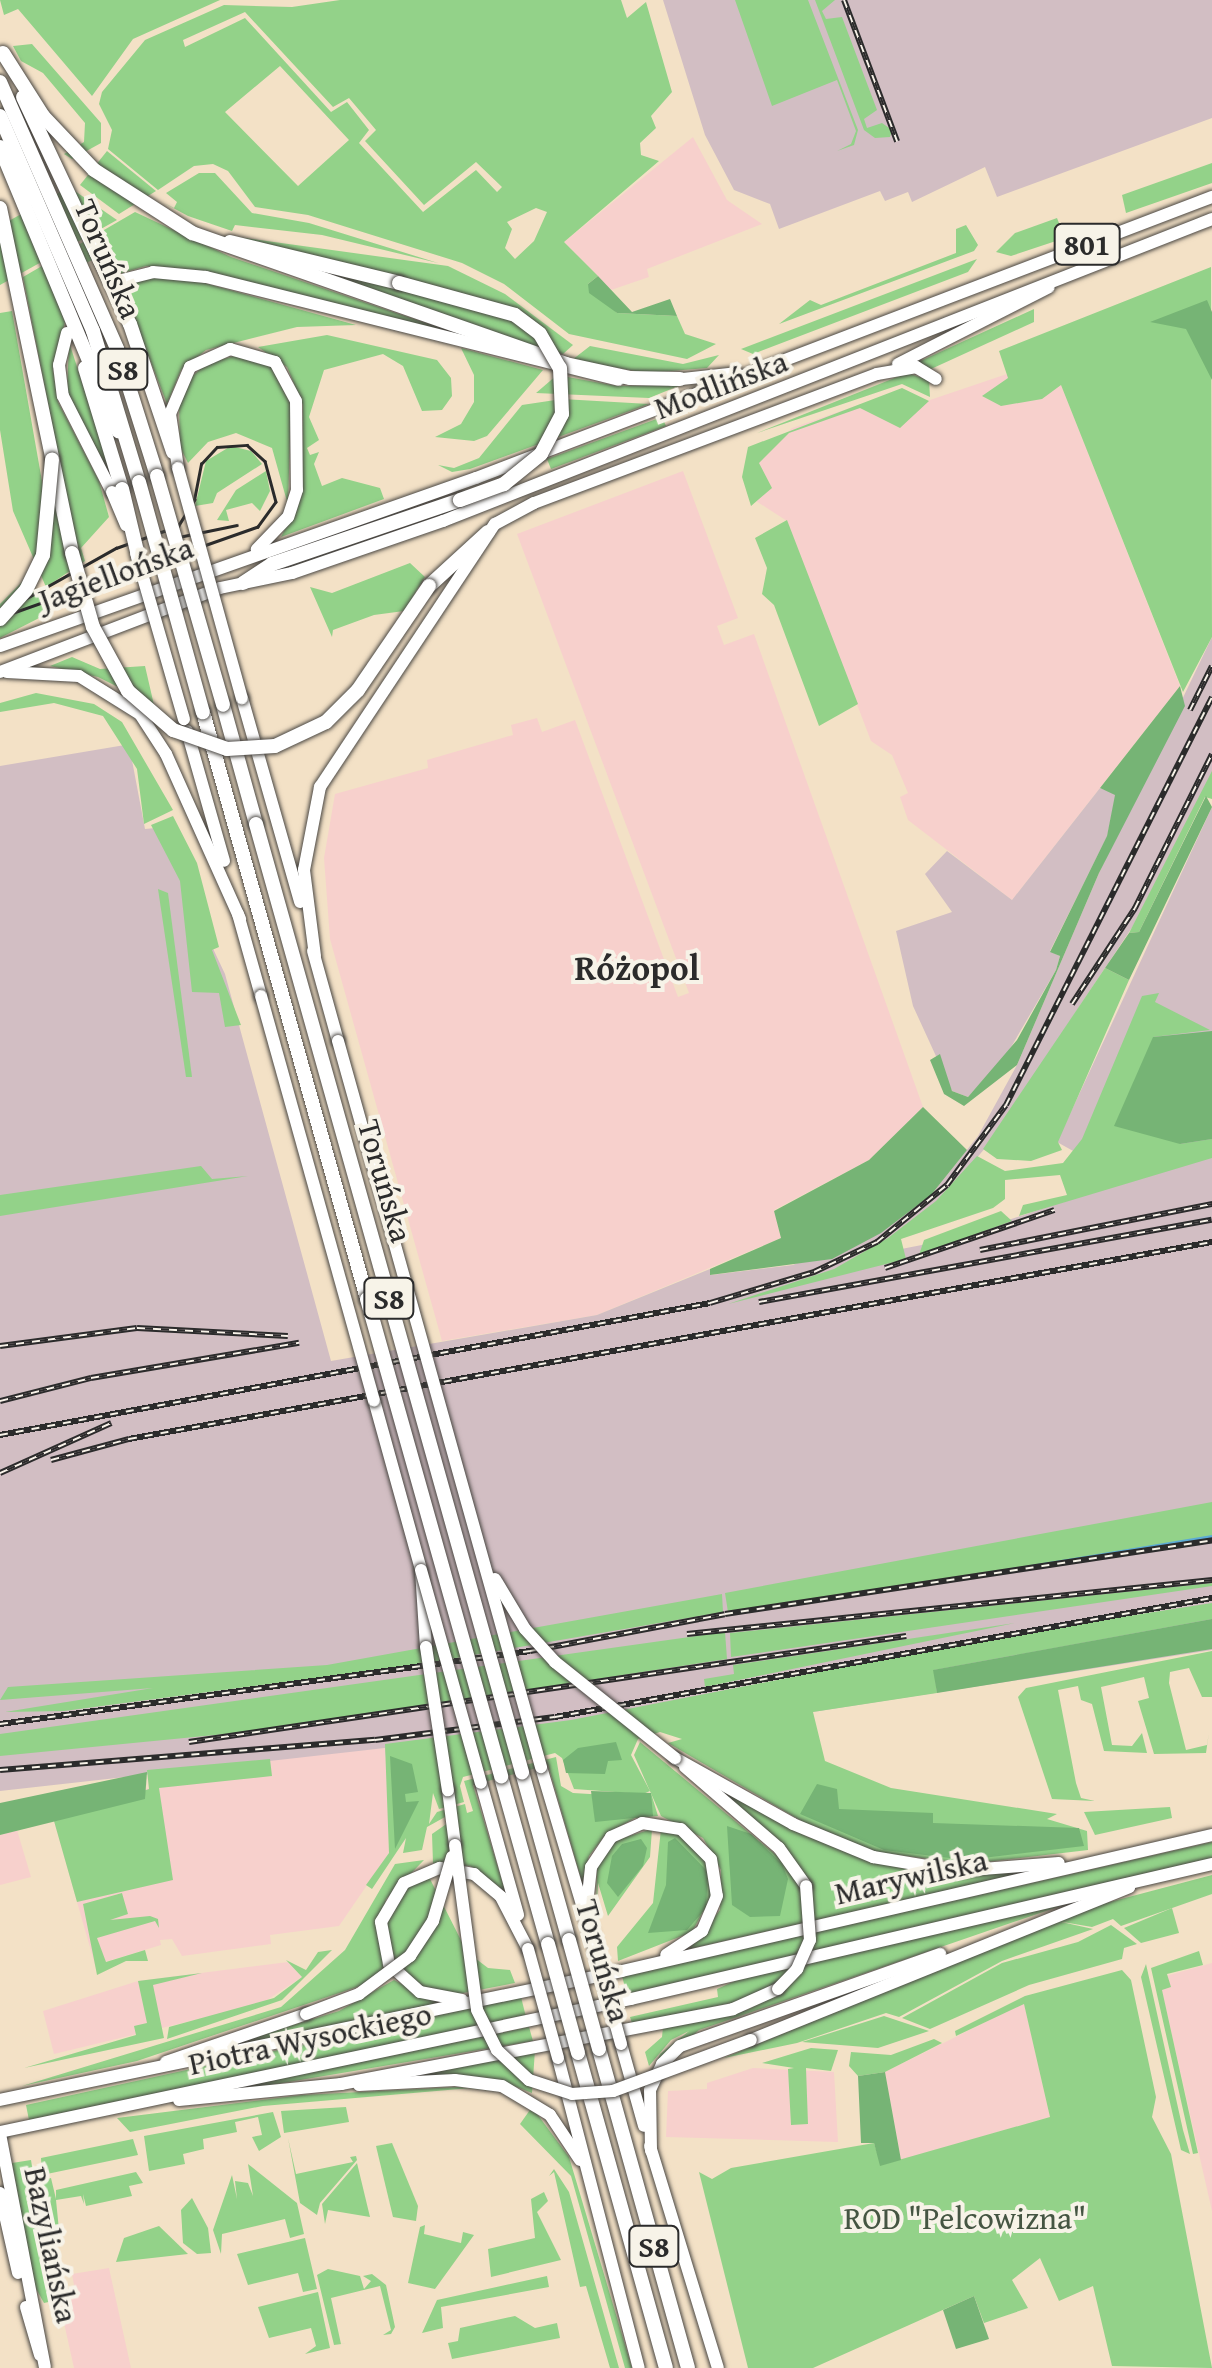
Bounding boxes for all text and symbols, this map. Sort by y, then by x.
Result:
street label: Toruńska [66,194,150,324]
road number: 801 [1052,219,1122,269]
street label: Modlińska [649,342,793,428]
road number: S8 [96,344,150,394]
street label: Jagiellońska [34,528,198,620]
district label: Różopol [574,947,700,989]
street label: Toruńska [349,1115,421,1247]
road number: S8 [362,1273,416,1323]
street label: Marywilska [831,1841,991,1913]
street label: Toruńska [567,1895,639,2027]
street label: Piotra Wysockiego [185,1995,435,2083]
street label: Bazyliańska [16,2164,86,2326]
park label: ROD "Pelcowizna" [844,2199,1086,2237]
road number: S8 [626,2221,682,2271]

